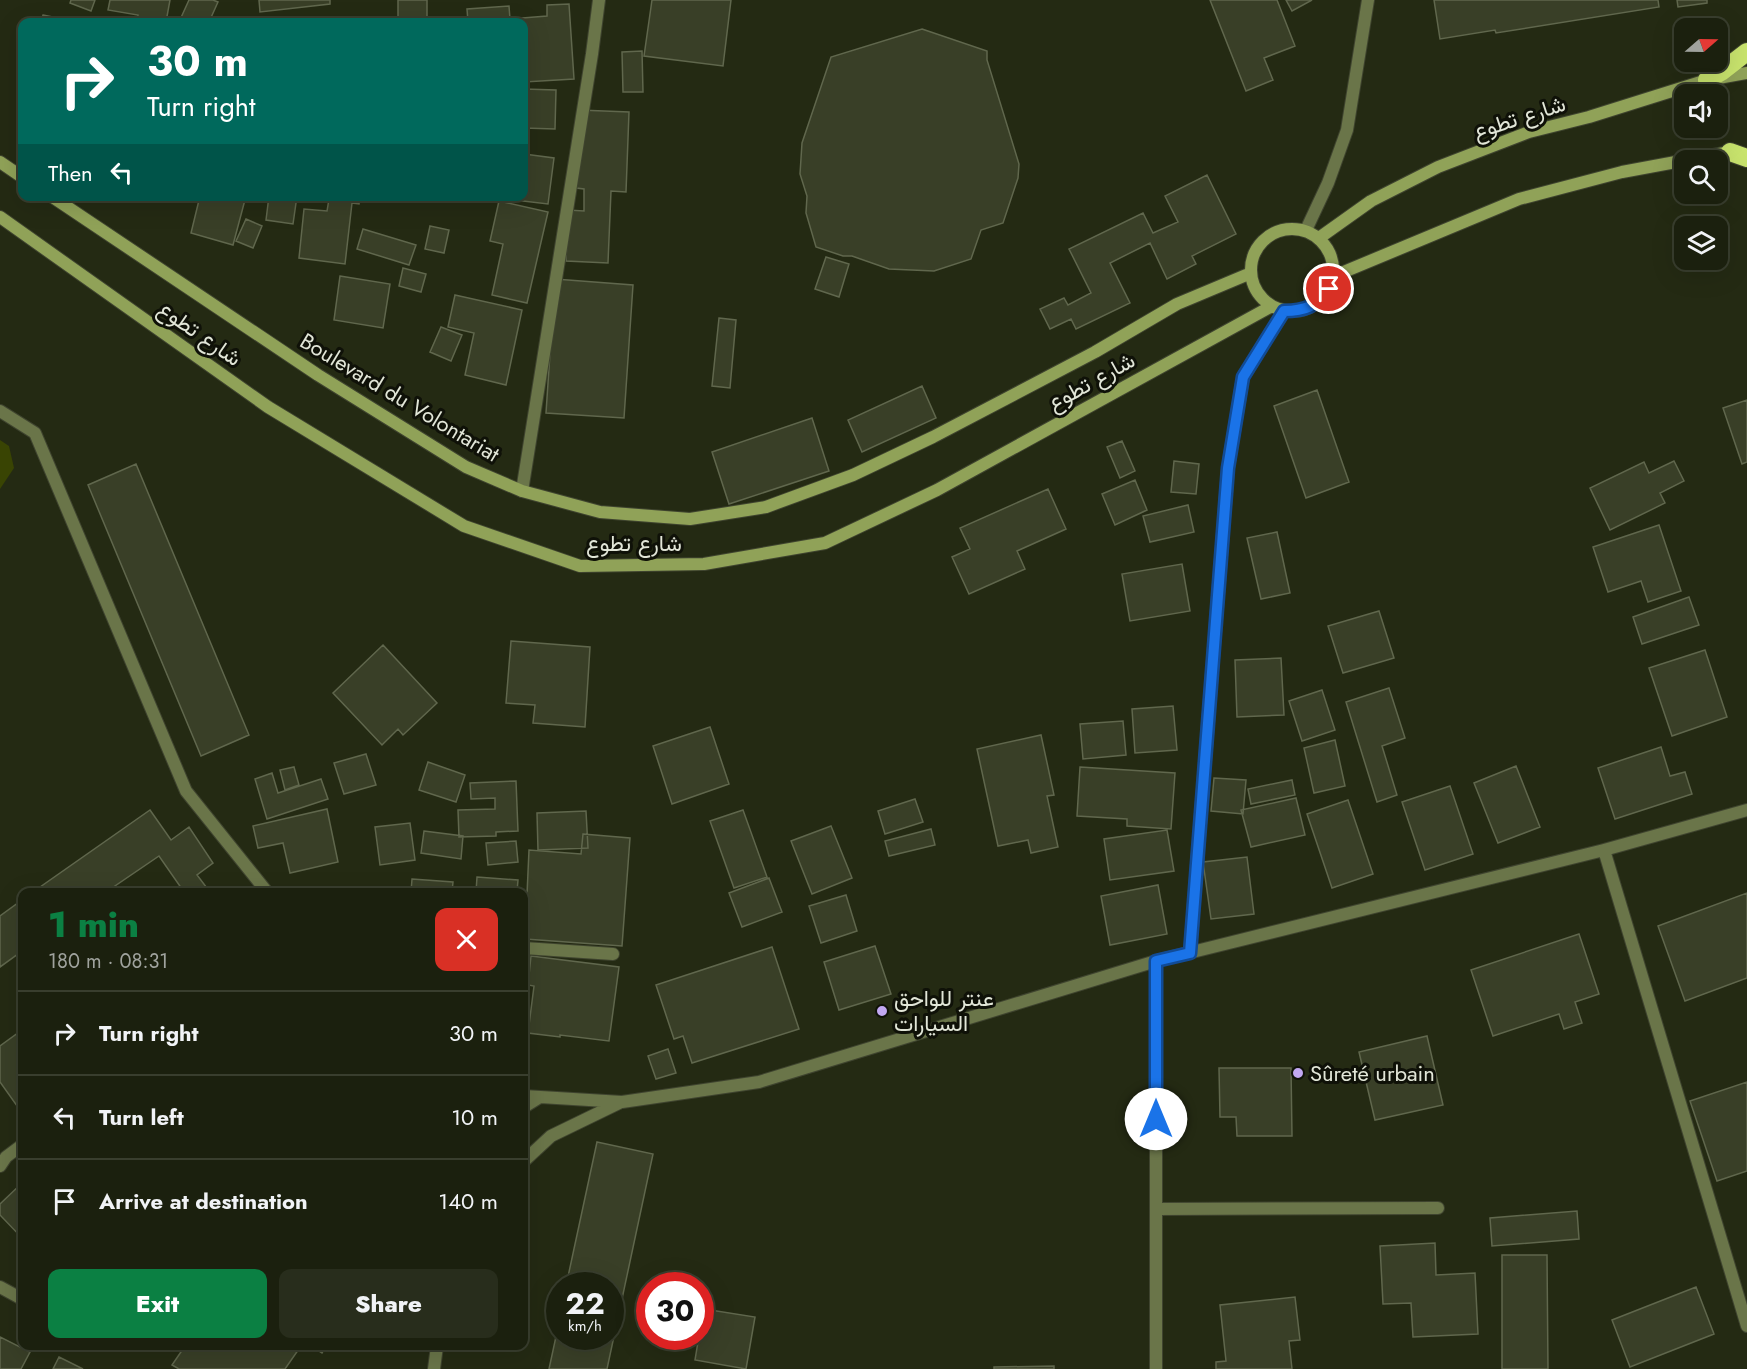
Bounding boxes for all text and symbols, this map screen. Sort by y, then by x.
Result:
north arrow [1674,18,1728,72]
map controls [1674,18,1728,270]
text: 30 m [147,31,248,92]
icon: right [48,42,126,120]
button: sound [1674,84,1728,138]
text: Turn right [147,87,255,126]
street label: شارع تطوع [1468,87,1570,147]
button: search [1674,150,1728,204]
icon: left [105,156,138,189]
text: Then [48,157,93,189]
button: layers [1674,216,1728,270]
pin [1303,263,1354,314]
icon: arrive [1312,272,1345,305]
street label: شارع تطوع [152,292,248,374]
street label: Boulevard du Volontariat [294,325,507,470]
street label: شارع تطوع [1041,344,1141,418]
street label: شارع تطوع [586,527,682,559]
text: 1 min [48,898,139,950]
button: close [435,908,498,971]
text: 180 m · 08:31 [48,947,168,976]
place label: عنتر للواحق السيارات [894,982,994,1039]
marker: عنتر للواحق السيارات [875,1004,889,1018]
icon: right [48,1017,81,1050]
text: Turn right [99,1017,199,1049]
text: 30 m [449,1017,498,1049]
place label: Sûreté urbain [1310,1057,1435,1089]
marker: Sûreté urbain [1291,1066,1305,1080]
position arrow [1124,1087,1188,1151]
icon: left [48,1101,81,1134]
text: Turn left [99,1101,184,1133]
text: 10 m [451,1101,498,1133]
icon: arrive [48,1185,81,1218]
text: Arrive at destination [99,1185,308,1217]
text: 140 m [438,1185,498,1217]
button: Exit [48,1269,267,1338]
button: Share [279,1269,498,1338]
speed limit sign: 30 [636,1272,714,1350]
text: 22 [565,1282,605,1325]
text: km/h [568,1315,602,1337]

